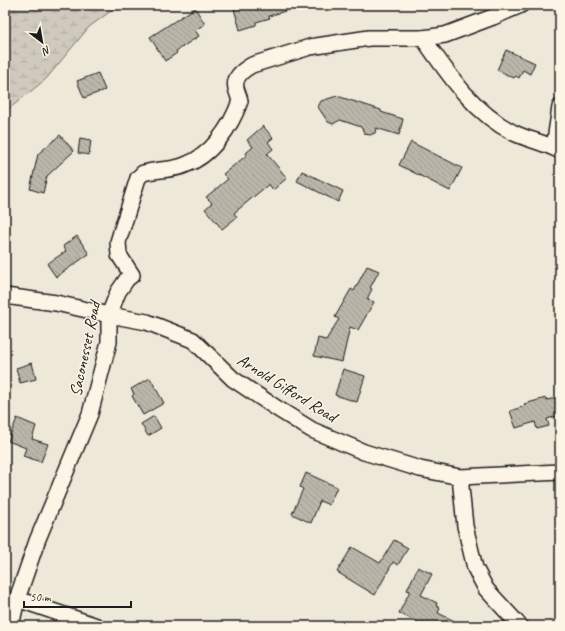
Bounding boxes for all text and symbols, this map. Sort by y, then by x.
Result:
north arrow [22,22,62,62]
text: N [39,43,54,59]
street label: Saconesset Road [65,297,106,398]
street label: Arnold Gifford Road [233,349,343,428]
scale bar [24,583,131,609]
text: 50 m [30,589,52,605]

